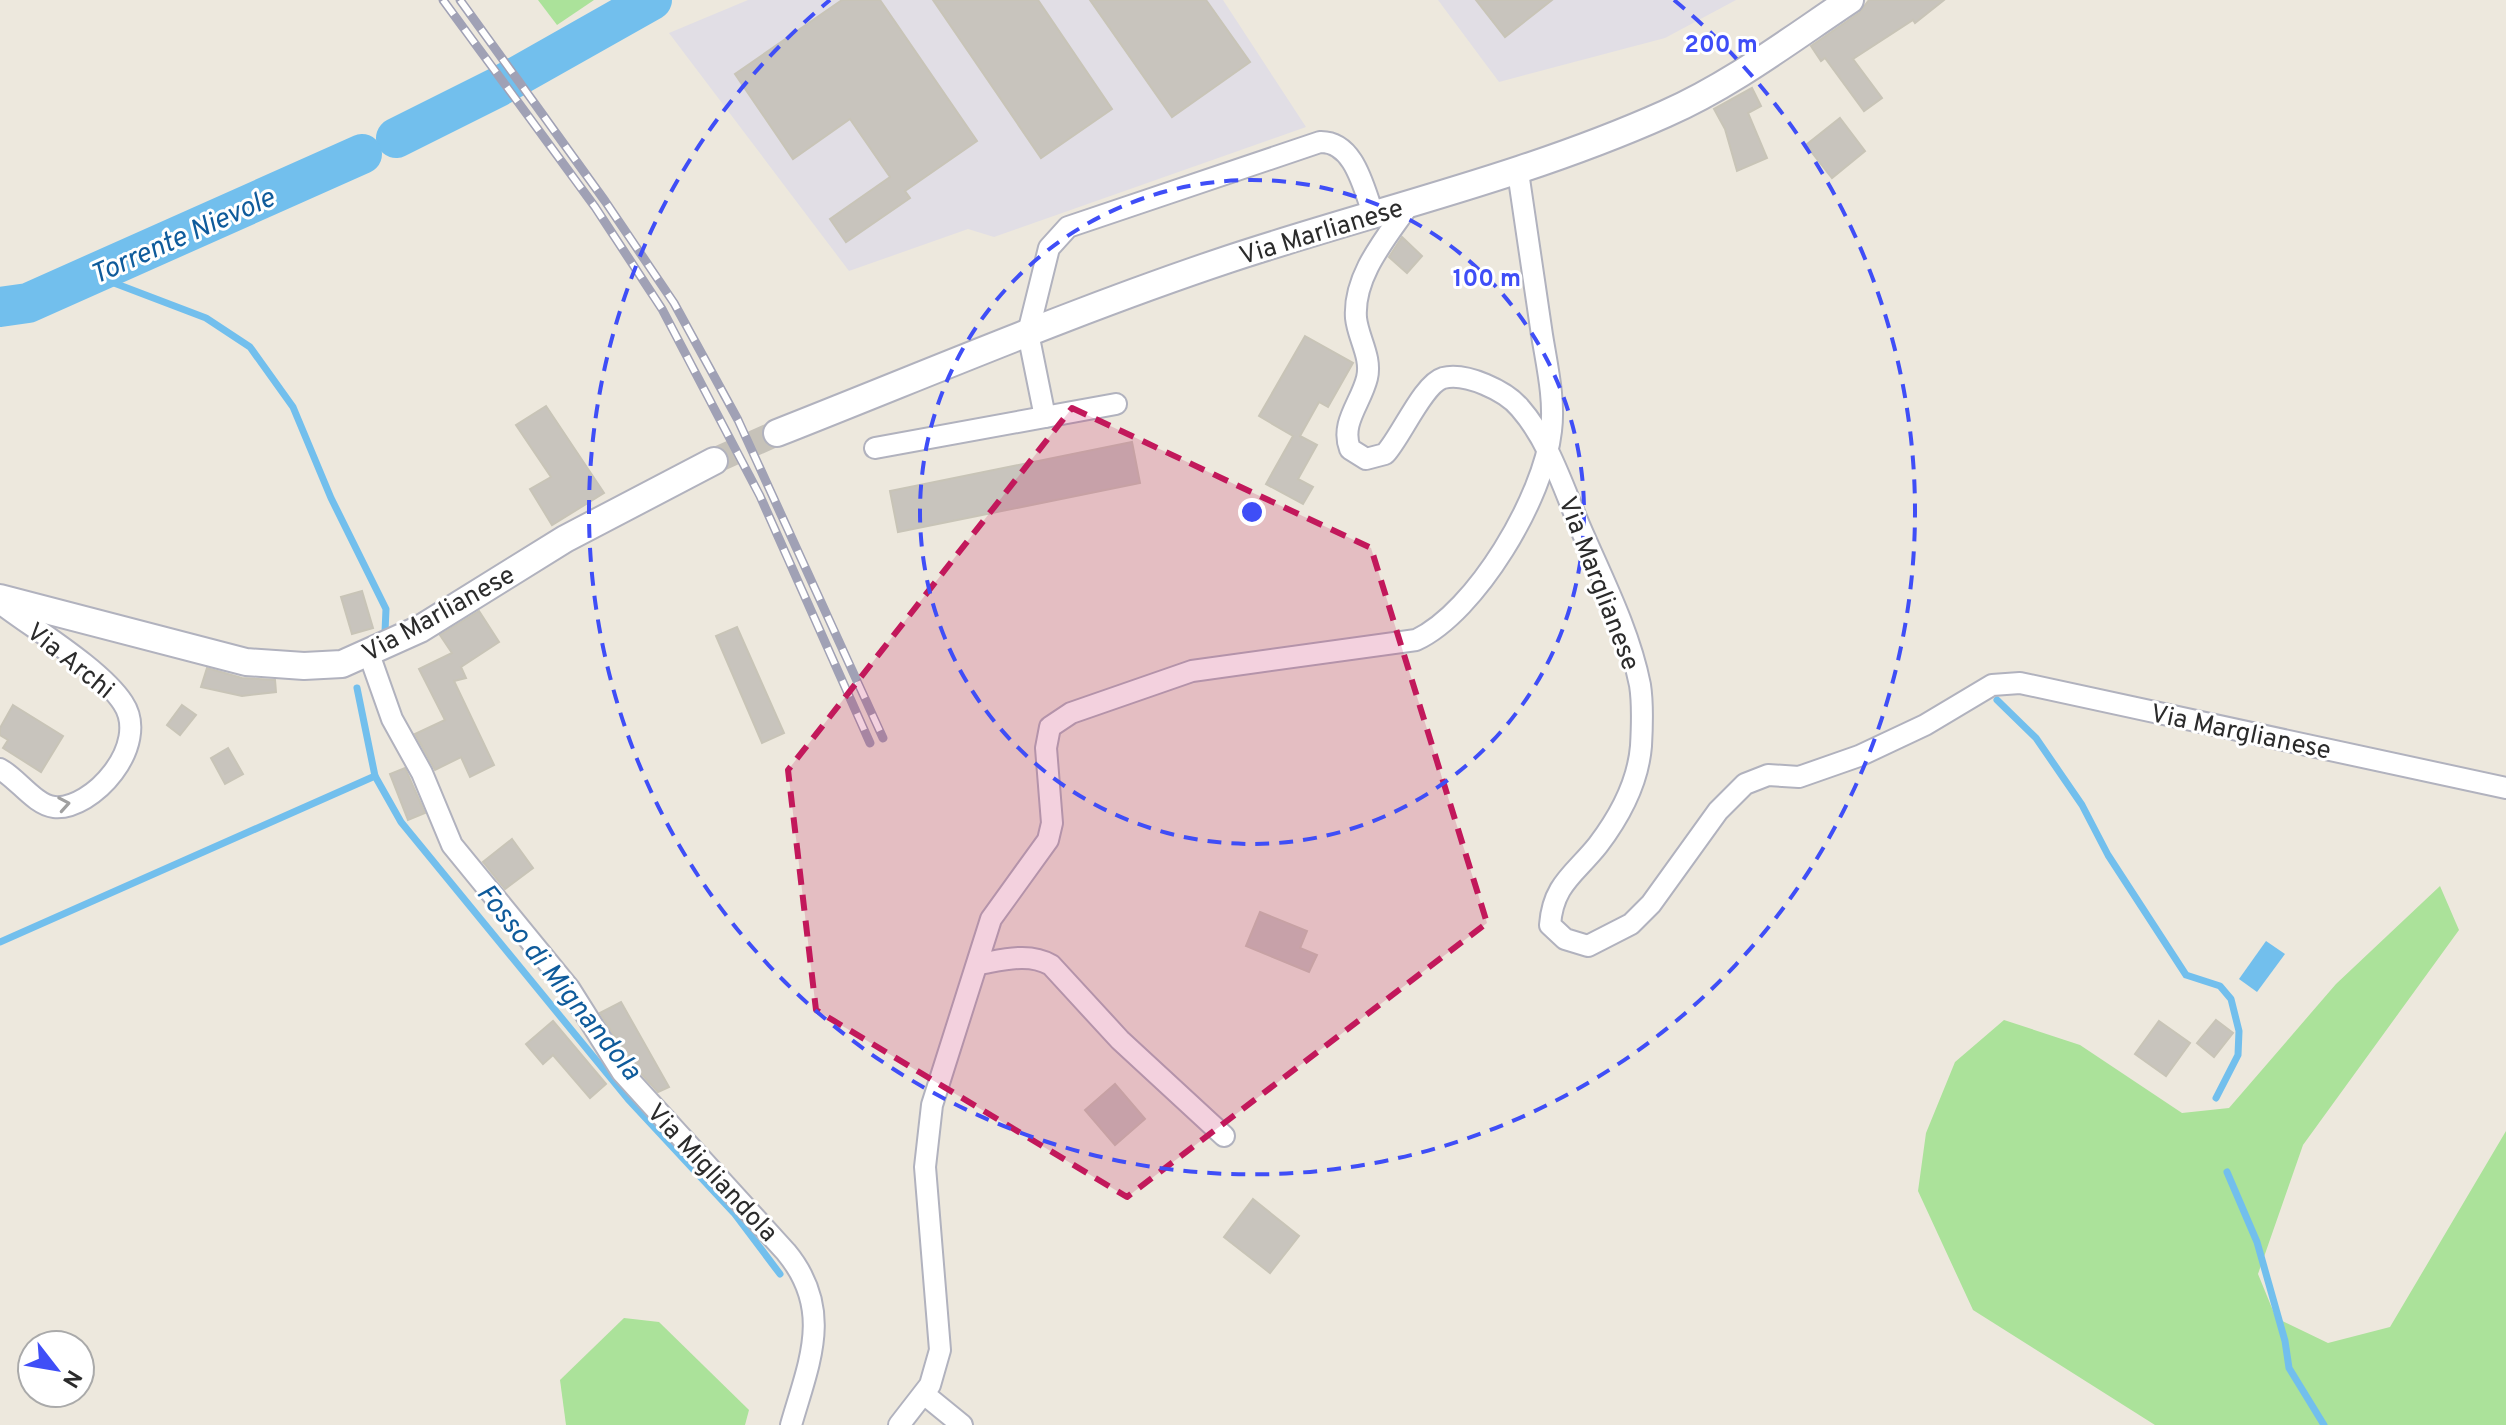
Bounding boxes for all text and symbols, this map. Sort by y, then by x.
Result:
text: 200 m [1684,31,1758,61]
water label: Torrente Nievole [85,181,282,294]
street label: Via Marlianese [1236,193,1408,274]
text: 100 m [1453,265,1521,295]
street label: Via Marglianese [1549,492,1646,676]
centre of rings [1238,498,1266,526]
street label: Via Marlianese [357,560,521,671]
street label: Via Archi [19,616,120,707]
street label: Via Marglianese [2147,698,2334,769]
one-way arrow [57,797,70,814]
water label: Fosso di Mignandola [467,877,648,1089]
street label: Via Migliandola [639,1098,784,1250]
north arrow [16,1329,96,1409]
text: N [55,1364,87,1392]

